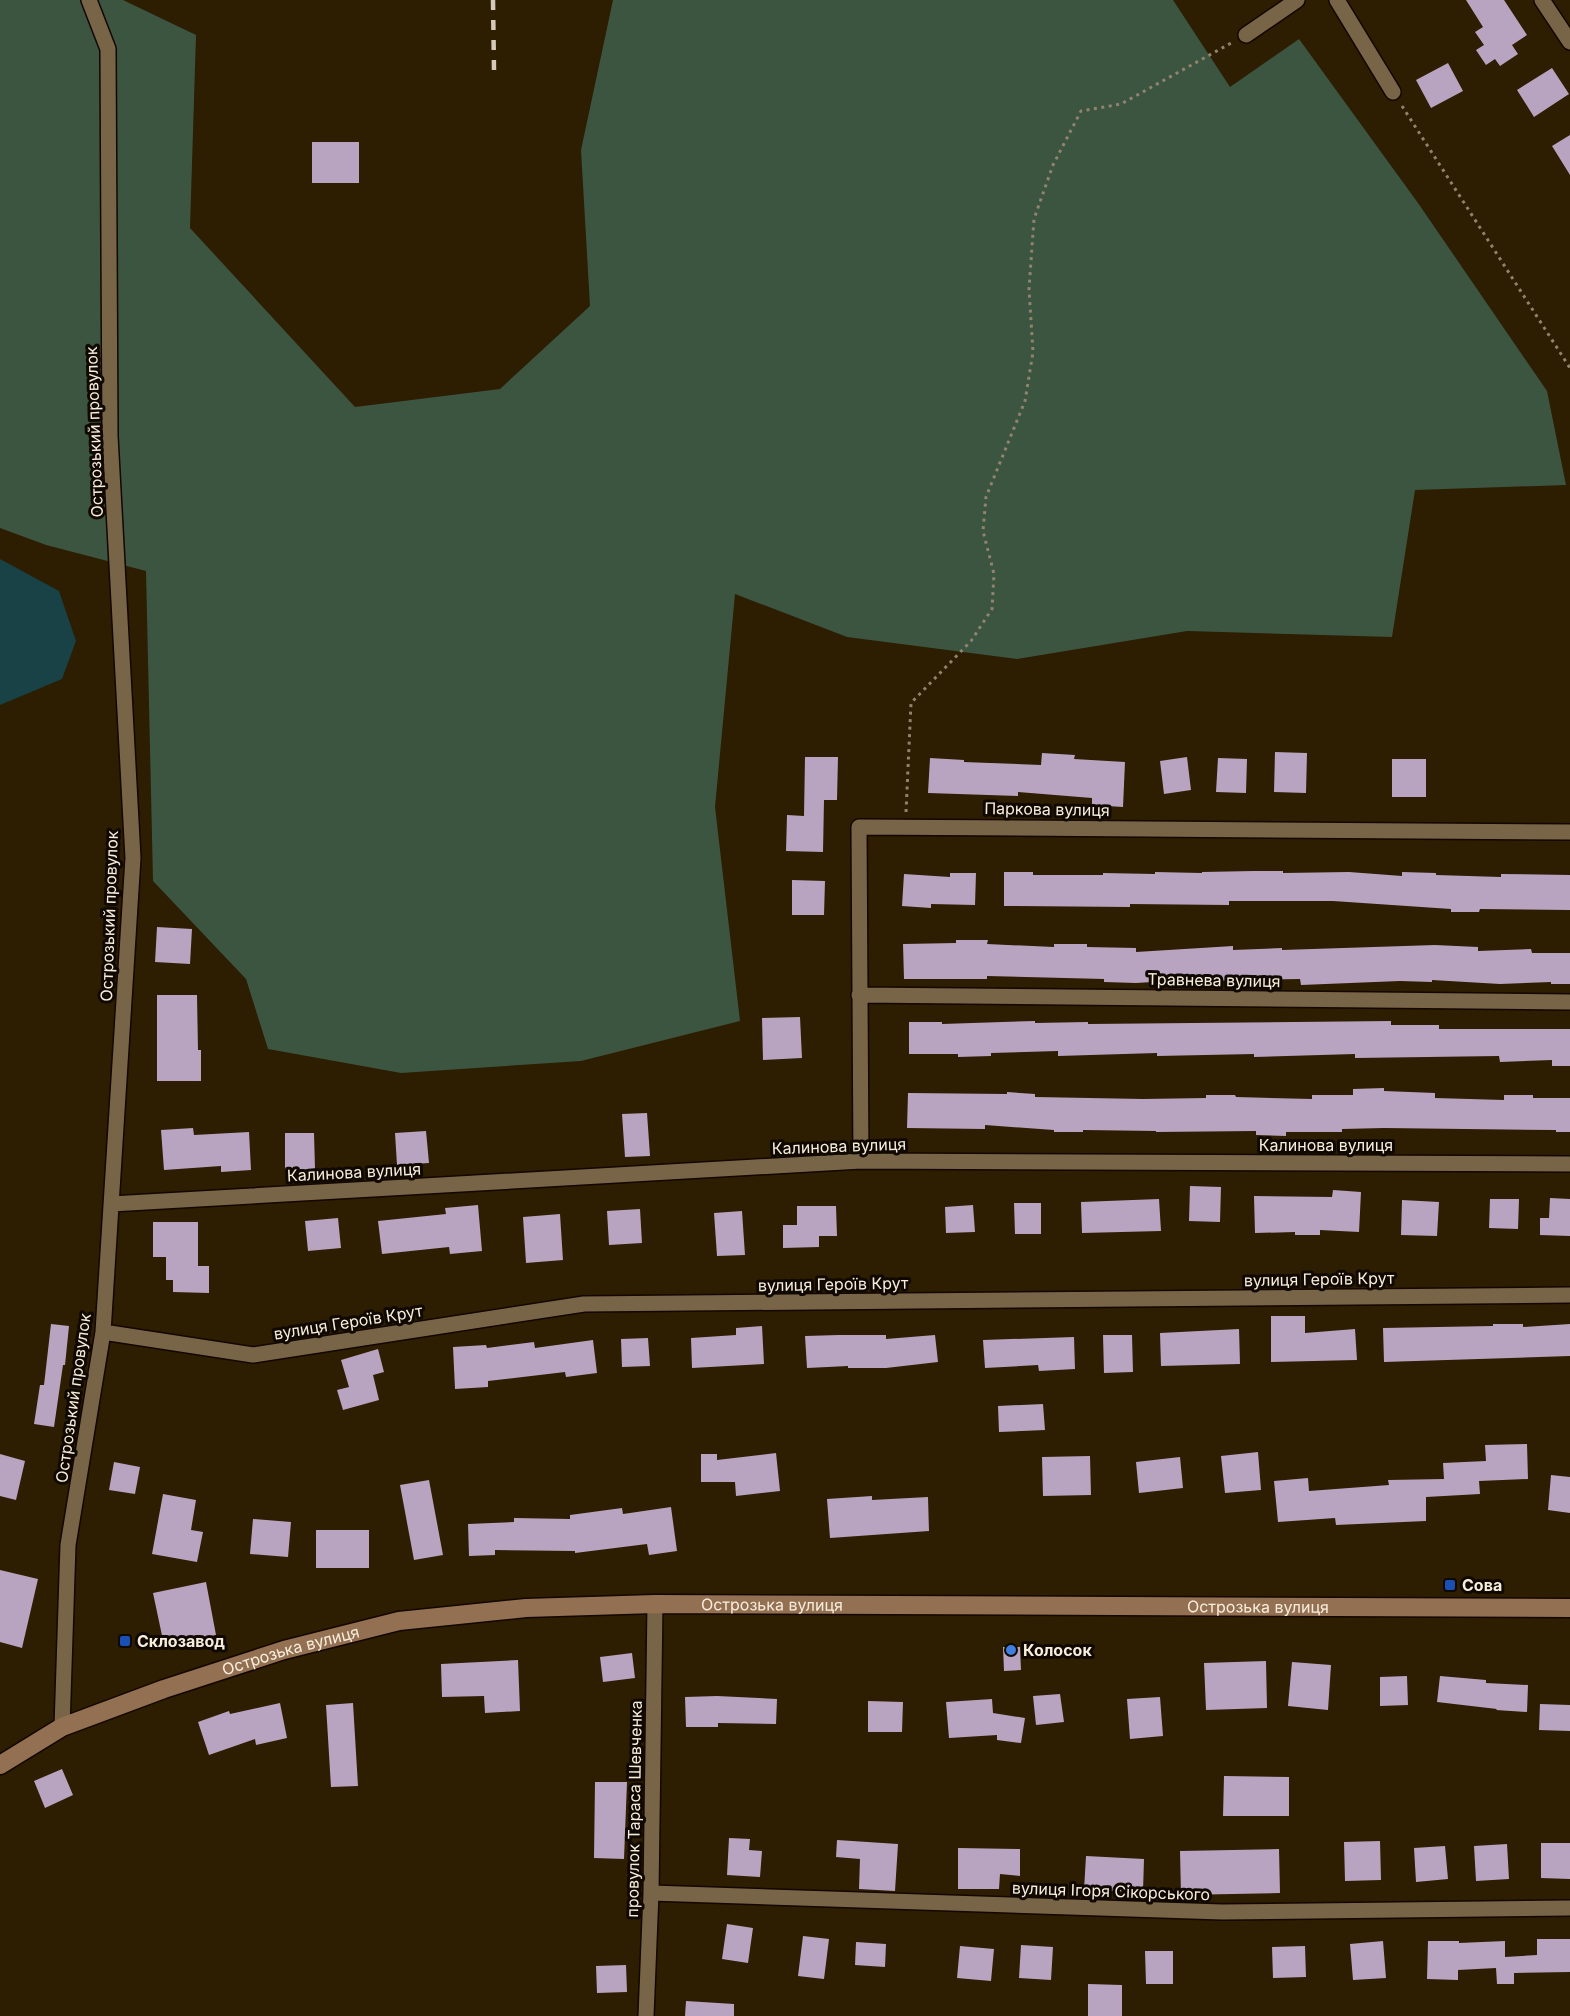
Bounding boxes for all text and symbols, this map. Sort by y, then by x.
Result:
street label: Острозький провулок [81,346,107,518]
street label: Паркова вулиця [984,798,1110,820]
street label: Острозький провулок [96,830,122,1002]
street label: Травнева вулиця [1147,969,1281,991]
street label: Калинова вулиця [772,1134,906,1158]
street label: Калинова вулиця [1259,1135,1393,1155]
street label: Калинова вулиця [286,1158,422,1186]
street label: вулиця Героїв Крут [1244,1268,1395,1290]
street label: вулиця Героїв Крут [758,1273,909,1295]
street label: вулиця Героїв Крут [272,1300,424,1344]
street label: Острозький провулок [51,1312,95,1484]
place label: Сова [1462,1575,1502,1595]
marker: Сова [1443,1578,1457,1592]
street label: Острозька вулиця [701,1594,843,1615]
street label: Острозька вулиця [1187,1596,1329,1617]
street label: Острозька вулиця [219,1621,361,1680]
place label: Склозавод [137,1631,225,1651]
marker: Склозавод [118,1634,132,1648]
place label: Колосок [1023,1640,1092,1660]
marker: Колосок [1004,1643,1018,1657]
street label: провулок Тараса Шевченка [622,1700,646,1918]
street label: вулиця Ігоря Сікорського [1012,1878,1210,1904]

